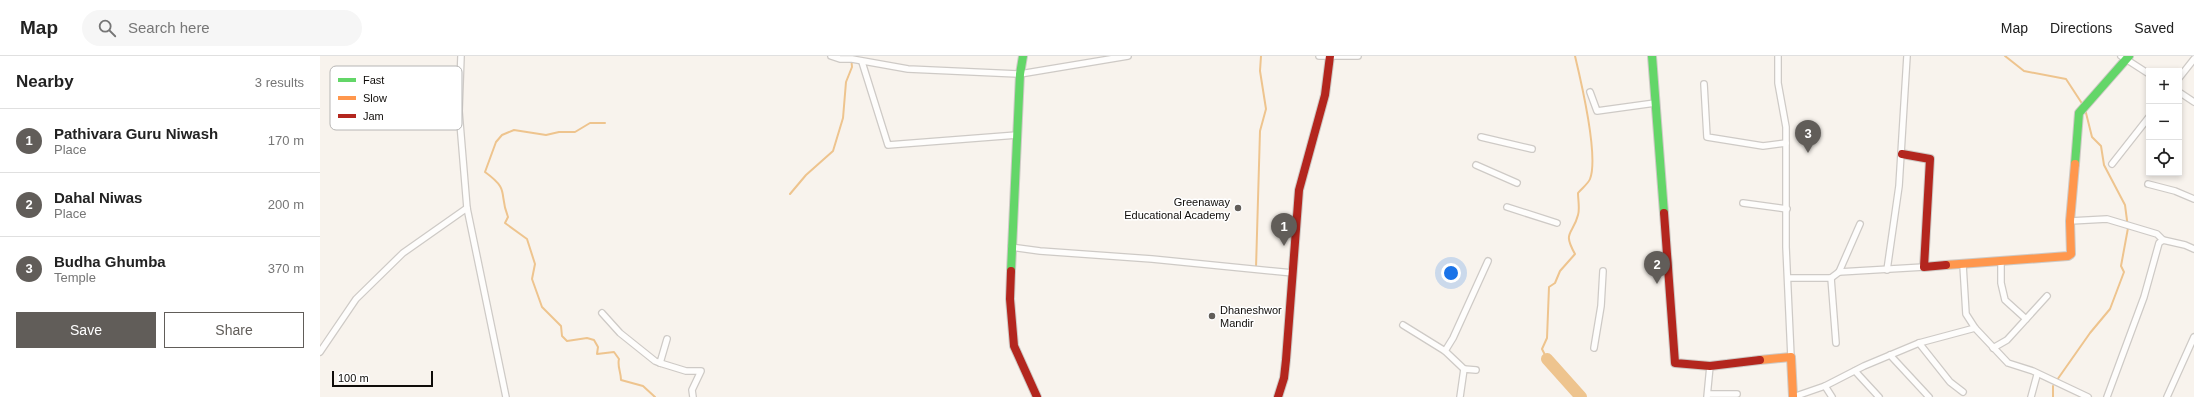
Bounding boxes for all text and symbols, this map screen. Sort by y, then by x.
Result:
search box [82,10,362,46]
text: Map [20,17,58,38]
icon: search [96,17,118,39]
text: Search here [128,19,210,36]
text: Map [2001,20,2028,36]
text: Directions [2050,20,2112,36]
text: Saved [2134,20,2174,36]
legend [330,66,462,130]
map controls [2146,68,2182,176]
button: + [2146,68,2182,104]
text: Nearby [16,72,74,91]
text: Fast [363,74,384,86]
text: 3 results [255,75,304,90]
text: Slow [363,92,387,104]
button: − [2146,104,2182,140]
text: Jam [363,110,384,122]
pin: 3 [1795,120,1821,153]
text: Pathivara Guru Niwash [54,125,218,142]
text: 1 [25,133,33,148]
text: 170 m [268,133,304,148]
button: locate [2146,140,2182,176]
text: Place [54,142,87,157]
text: Dahal Niwas [54,189,142,206]
place label: Greenaway Educational Academy [1124,196,1230,221]
text: 2 [25,197,33,212]
text: 200 m [268,197,304,212]
marker: Greenaway Educational Academy [1233,203,1243,213]
text: Place [54,206,87,221]
pin: 1 [1271,213,1297,246]
pin: 2 [1644,251,1670,284]
text: Budha Ghumba [54,253,166,270]
text: 3 [25,261,33,276]
text: 370 m [268,261,304,276]
your location [1441,263,1461,283]
text: Temple [54,270,96,285]
place label: Dhaneshwor Mandir [1220,304,1282,329]
marker: Dhaneshwor Mandir [1207,311,1217,321]
button: Save [16,312,156,348]
button: Share [164,312,304,348]
scale bar [332,369,433,388]
text: 100 m [338,372,369,384]

